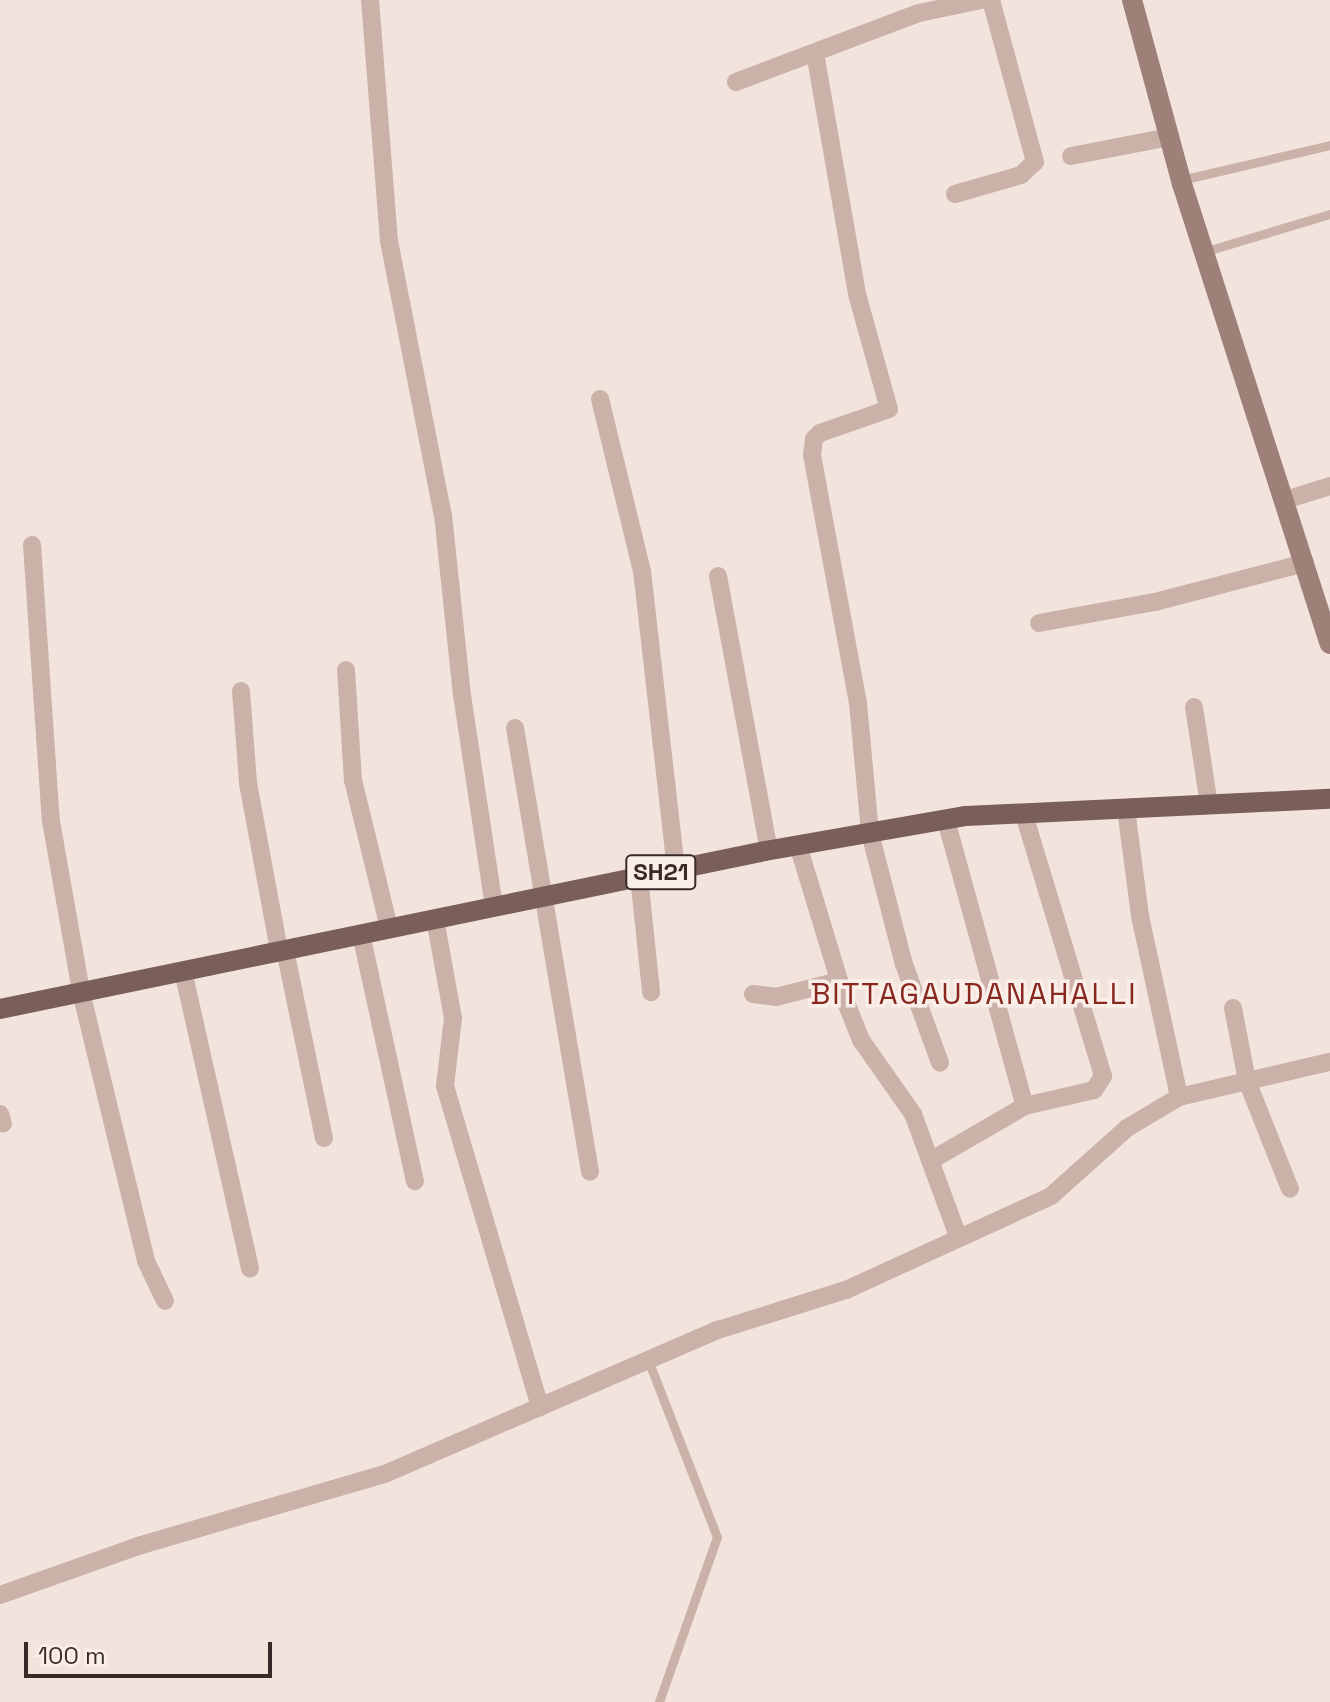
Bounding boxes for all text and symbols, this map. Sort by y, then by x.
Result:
road number: SH21 [625,852,697,892]
district label: BITTAGAUDANAHALLI [810,976,1138,1012]
scale bar [28,1626,276,1676]
text: 100 m [38,1640,106,1671]

